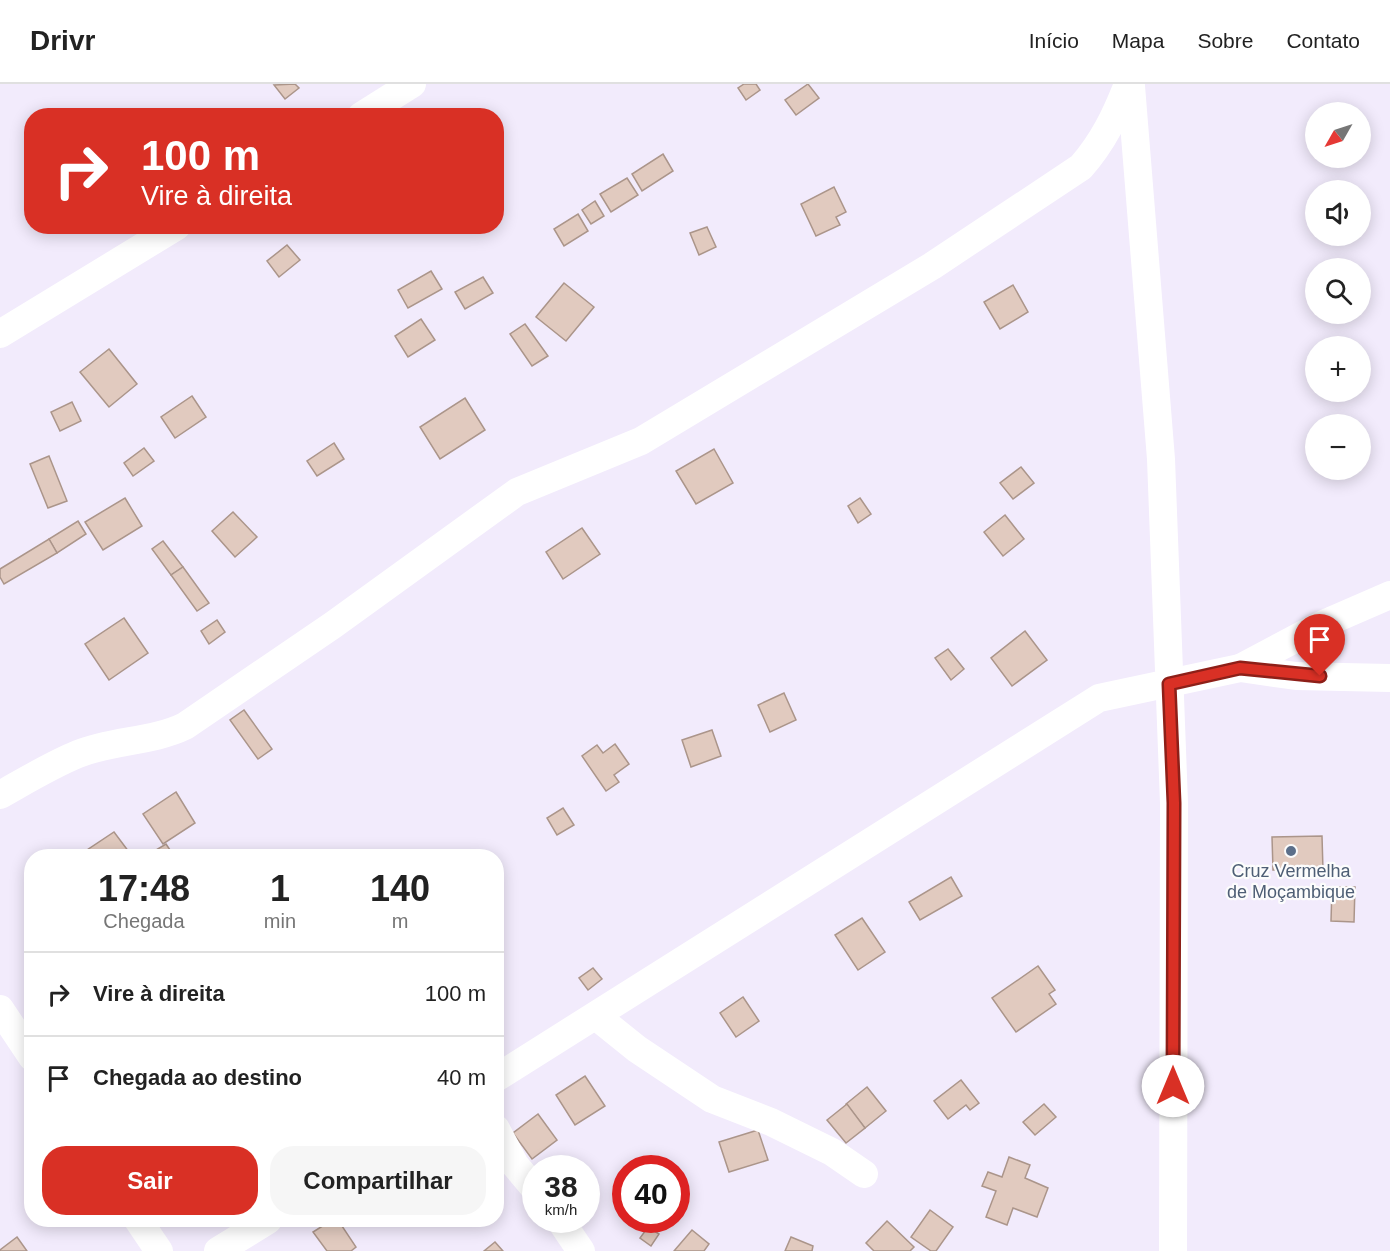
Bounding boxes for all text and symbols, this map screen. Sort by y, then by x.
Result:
text: Drivr [30,25,95,56]
text: Início [1029,29,1079,52]
text: Mapa [1112,29,1164,52]
text: Sobre [1197,29,1253,52]
text: Contato [1286,29,1360,52]
north arrow [1305,102,1371,168]
map controls [1305,102,1371,480]
icon: right [42,132,120,210]
text: 100 m [141,132,260,179]
button: sound [1305,180,1371,246]
text: Vire à direita [141,181,292,211]
button: search [1305,258,1371,324]
button: + [1305,336,1371,402]
button: − [1305,414,1371,480]
pin [1294,614,1345,676]
icon: arrive [1303,623,1336,656]
marker: Cruz Vermelha de Moçambique [1284,844,1298,858]
place label: Cruz Vermelha de Moçambique [1227,861,1355,902]
text: 17:48 [98,868,190,909]
text: 1 [270,868,290,909]
text: 140 [370,868,430,909]
text: Chegada [103,910,185,932]
text: min [264,910,296,932]
text: m [392,910,408,932]
icon: right [42,978,75,1011]
text: Vire à direita [93,981,225,1006]
text: 100 m [425,981,486,1006]
position arrow [1141,1054,1205,1118]
icon: arrive [42,1062,75,1095]
text: Chegada ao destino [93,1065,302,1090]
text: 40 m [437,1065,486,1090]
button: Sair [42,1146,258,1215]
button: Compartilhar [270,1146,486,1215]
speed limit sign: 40 [612,1155,690,1233]
text: 38 [544,1170,578,1203]
text: km/h [545,1201,577,1218]

